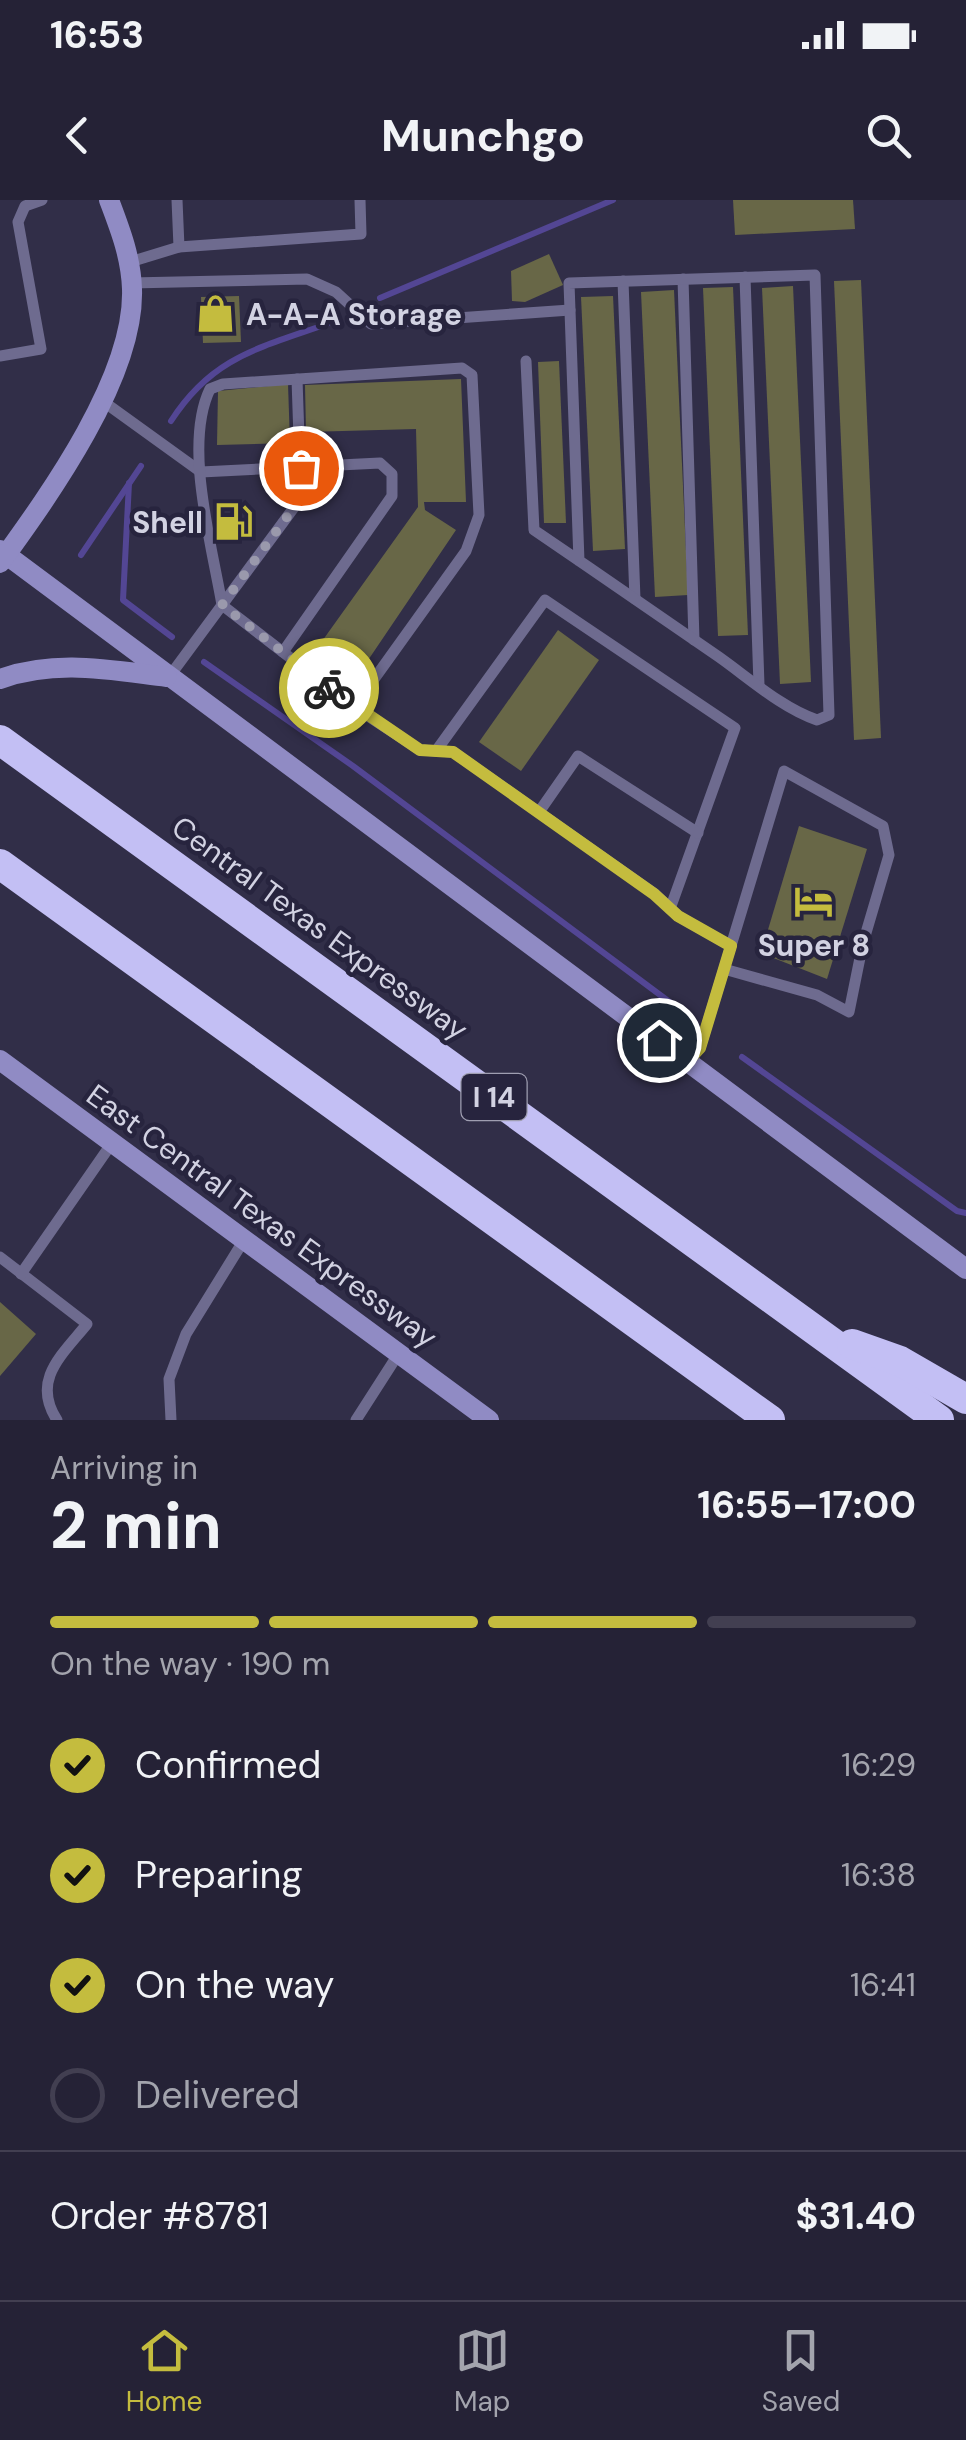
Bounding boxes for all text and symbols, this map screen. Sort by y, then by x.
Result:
text: 16:53 [50,10,144,60]
text: Munchgo [381,106,585,165]
icon: back [50,108,105,163]
icon: search [861,108,916,163]
shop icon: A-A-A Storage [195,293,237,335]
place label: A-A-A Storage [246,295,462,334]
pin [259,426,344,511]
icon: bag [274,441,329,496]
fuel station icon: Shell [212,501,254,543]
place label: Shell [132,503,203,542]
courier [279,638,379,738]
icon: bike [302,661,357,716]
street label: Central Texas Expressway [164,807,476,1049]
hotel icon: Super 8 [793,880,835,922]
place label: Super 8 [758,926,870,965]
pin [617,998,702,1083]
icon: home [632,1013,687,1068]
road number: I 14 [462,1074,526,1120]
street label: East Central Texas Expressway [79,1076,445,1357]
text: Arriving in [50,1447,198,1489]
text: 16:55–17:00 [697,1480,916,1530]
text: 2 min [50,1484,222,1568]
text: On the way · 190 m [50,1643,330,1685]
icon: check [50,1738,105,1793]
text: Confirmed [135,1740,321,1790]
text: 16:29 [841,1744,916,1786]
icon: check [50,1848,105,1903]
text: Preparing [135,1850,303,1900]
text: 16:38 [841,1854,916,1896]
icon: check [50,1958,105,2013]
text: On the way [135,1960,334,2010]
text: 16:41 [850,1964,916,2006]
text: Delivered [135,2070,300,2120]
text: Order #8781 [50,2191,269,2241]
text: $31.40 [796,2191,916,2241]
tab: Home [126,2323,202,2420]
tab: Map [454,2323,510,2420]
tab: Saved [762,2323,840,2420]

